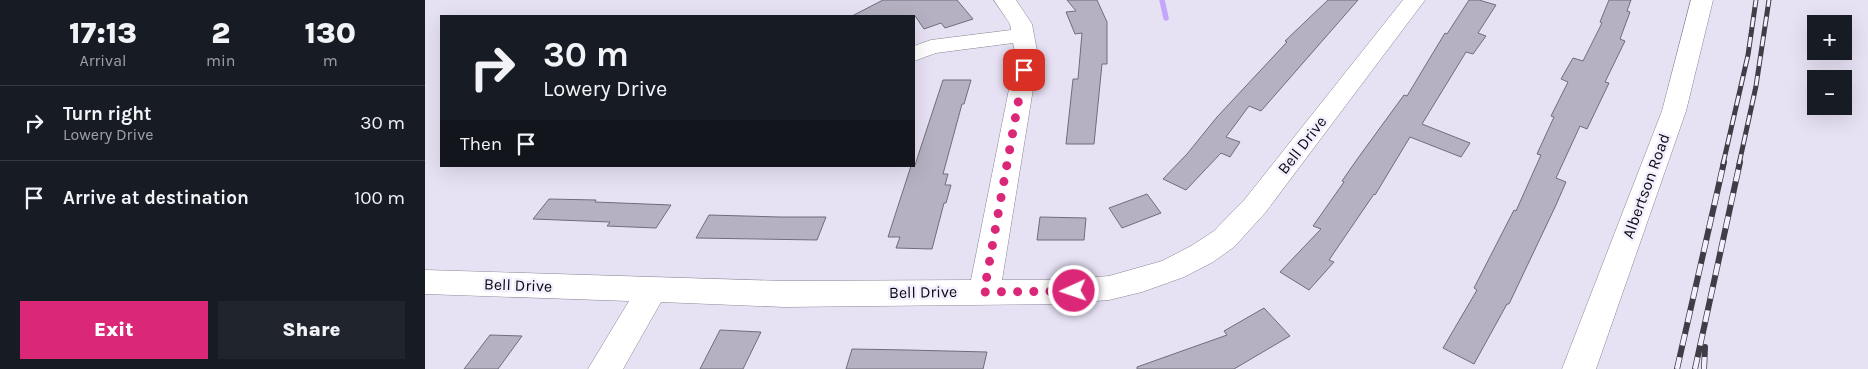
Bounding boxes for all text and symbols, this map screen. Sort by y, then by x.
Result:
text: 17:13 [69,15,137,51]
text: 2 [211,15,230,51]
text: 130 [305,15,356,51]
map controls [1807,15,1852,115]
button: + [1807,15,1852,60]
text: 30 m [543,34,629,75]
icon: right [460,35,525,100]
pin [1003,49,1045,91]
text: Arrival [80,51,126,70]
text: min [206,51,235,70]
text: m [323,51,338,70]
icon: arrive [1010,56,1038,84]
button: − [1807,70,1852,115]
text: Lowery Drive [543,76,667,102]
text: Turn right [63,103,152,125]
icon: right [20,109,48,137]
text: 30 m [360,112,405,134]
street label: Bell Drive [1273,112,1331,178]
text: Lowery Drive [63,125,153,144]
icon: arrive [512,130,540,158]
street label: Albertson Road [1618,131,1674,241]
text: Then [460,133,502,155]
icon: arrive [20,184,48,212]
text: Arrive at destination [63,187,249,209]
text: 100 m [354,187,405,209]
position arrow [1047,264,1099,316]
street label: Bell Drive [484,274,552,296]
street label: Bell Drive [889,282,957,302]
button: Exit [20,301,208,359]
button: Share [218,301,405,359]

